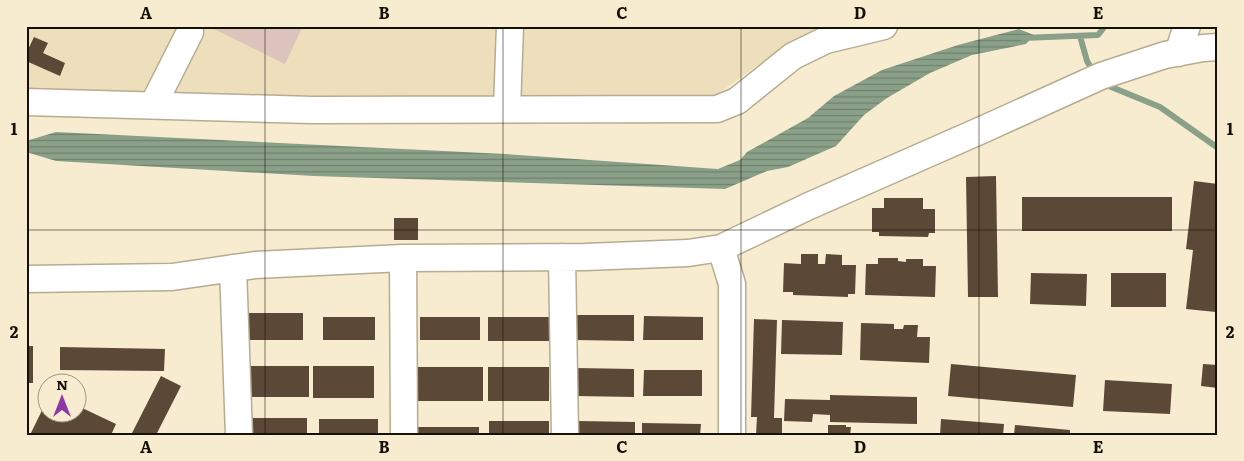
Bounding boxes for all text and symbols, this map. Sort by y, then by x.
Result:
text: A [140,0,152,24]
text: B [378,0,390,24]
text: C [616,0,628,24]
text: D [854,0,866,24]
text: E [1093,0,1104,24]
text: 1 [11,116,18,140]
text: 1 [1227,116,1234,140]
text: 2 [10,319,19,343]
text: 2 [1226,319,1235,343]
north arrow [38,374,88,424]
text: N [56,374,68,394]
text: A [140,434,152,458]
text: B [378,434,390,458]
text: C [616,434,628,458]
text: D [854,434,866,458]
text: E [1093,434,1104,458]

